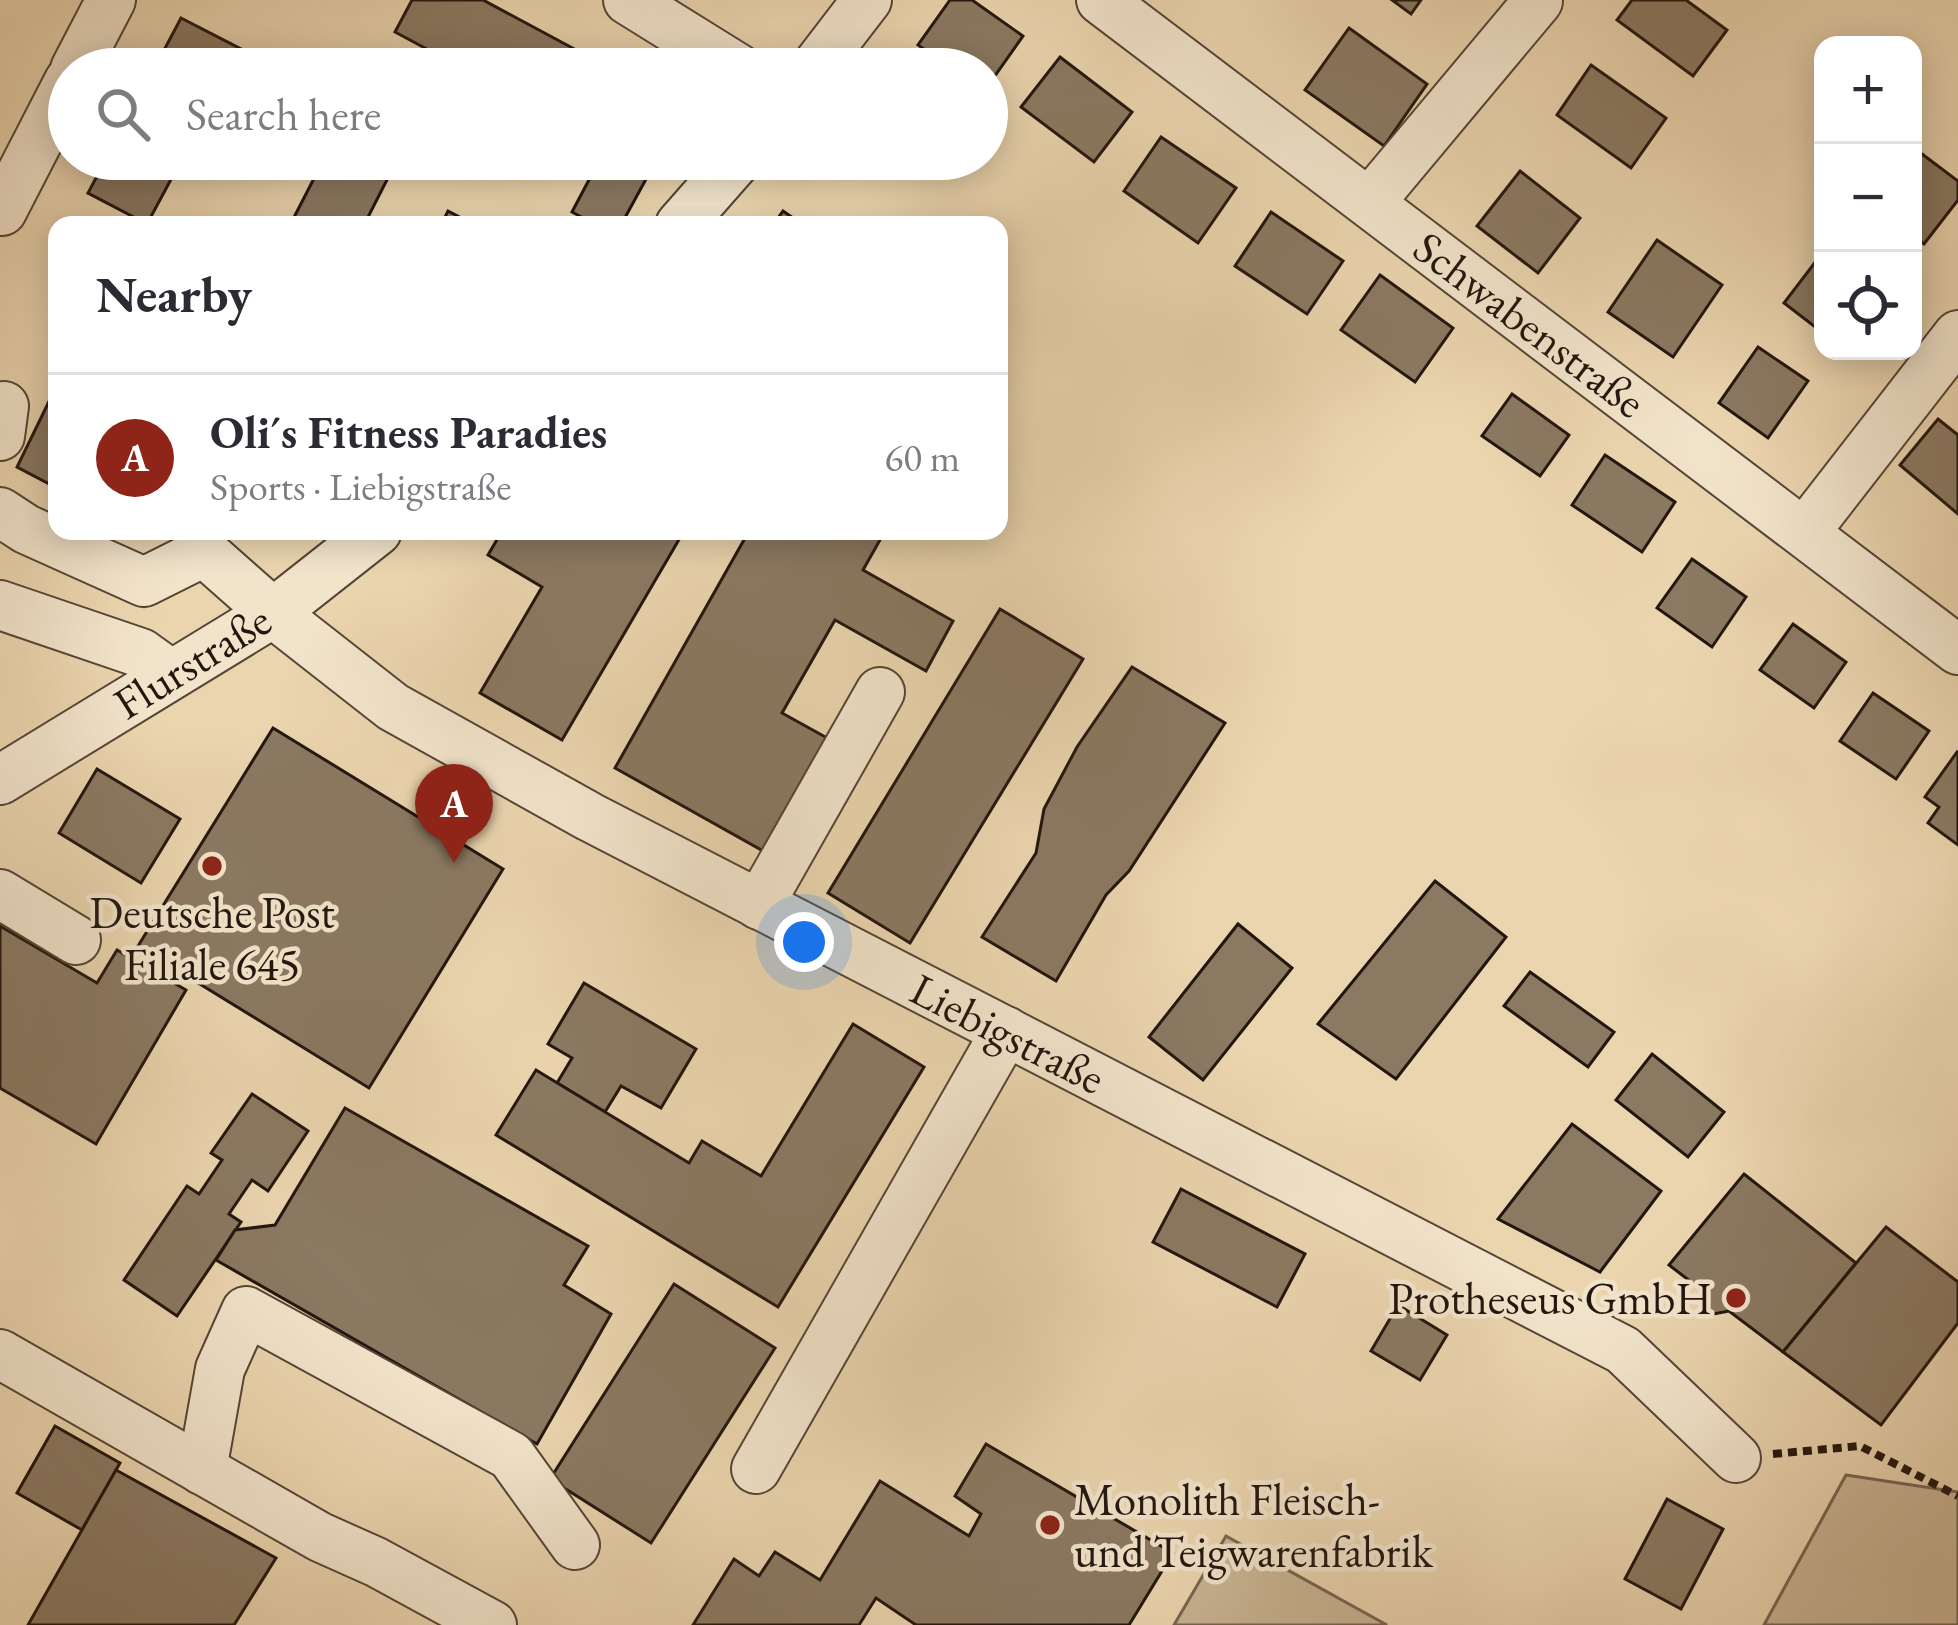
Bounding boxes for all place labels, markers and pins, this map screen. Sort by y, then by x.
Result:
pin: A [415,764,493,863]
marker: Deutsche Post Filiale 645 [199,853,225,879]
place label: Deutsche Post Filiale 645 [89,883,335,993]
place label: Protheseus GmbH [1388,1269,1712,1327]
marker: Protheseus GmbH [1723,1285,1749,1311]
place label: Monolith Fleisch- und Teigwarenfabrik [1074,1470,1434,1580]
marker: Monolith Fleisch- und Teigwarenfabrik [1037,1512,1063,1538]

